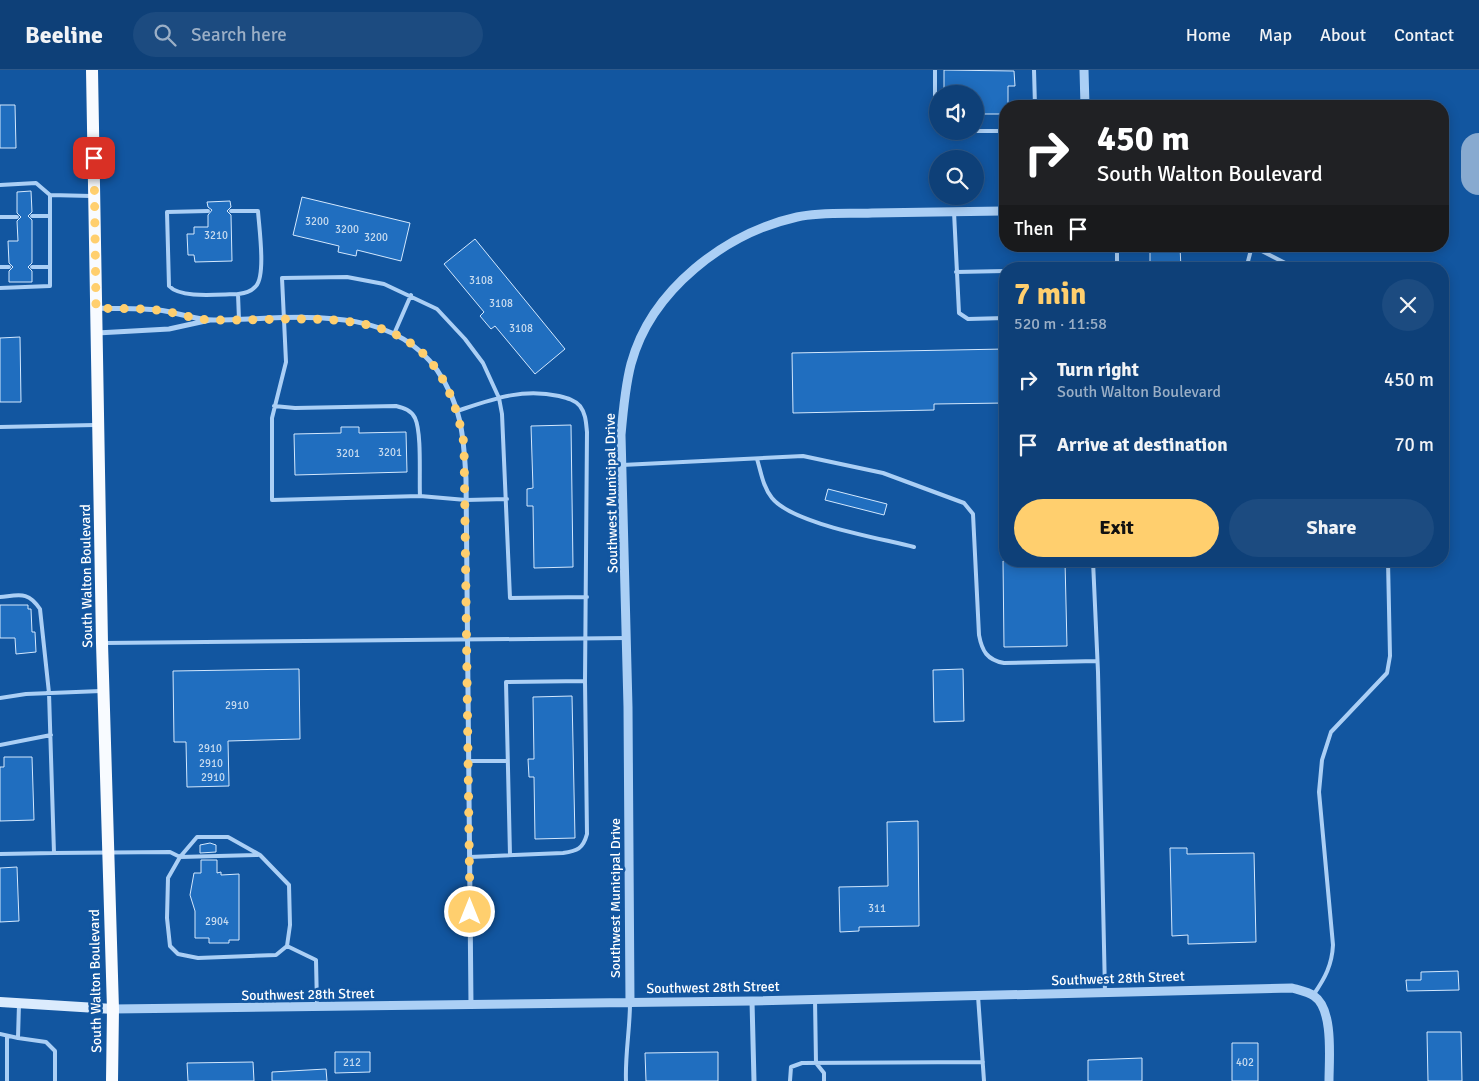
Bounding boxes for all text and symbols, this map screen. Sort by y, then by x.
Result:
search box [133,12,483,57]
text: Beeline [25,20,103,50]
icon: search [151,21,179,49]
text: Search here [191,23,287,47]
text: Home [1186,24,1231,46]
text: Map [1259,24,1292,46]
text: About [1320,24,1366,46]
text: Contact [1394,24,1454,46]
map controls [929,85,984,205]
button: sound [929,85,984,140]
text: 450 m [1097,117,1190,160]
icon: right [1014,120,1079,185]
pin [73,137,115,179]
icon: arrive [80,144,108,172]
button: search [929,150,984,205]
text: South Walton Boulevard [1097,160,1323,187]
house number: 3200 [305,215,329,228]
icon: arrive [1064,215,1092,243]
text: Then [1014,217,1054,241]
house number: 3200 [335,223,359,236]
house number: 3210 [204,229,228,242]
house number: 3200 [364,231,388,244]
house number: 3108 [469,274,493,287]
text: 7 min [1014,276,1086,313]
button: close [1382,279,1434,331]
house number: 3108 [489,297,513,310]
text: 520 m · 11:58 [1014,314,1107,334]
house number: 3108 [509,322,533,335]
text: Turn right [1057,358,1139,382]
icon: right [1014,366,1042,394]
text: 450 m [1384,368,1434,392]
text: South Walton Boulevard [1057,382,1221,402]
street label: Southwest Municipal Drive [602,413,621,573]
icon: arrive [1014,431,1042,459]
text: Arrive at destination [1057,433,1228,457]
text: 70 m [1394,433,1434,457]
house number: 3201 [378,446,402,459]
house number: 3201 [336,447,360,460]
button: Exit [1014,499,1219,557]
button: Share [1229,499,1434,557]
street label: South Walton Boulevard [77,504,96,648]
house number: 2910 [225,699,249,712]
house number: 2910 [198,742,222,755]
house number: 2910 [199,757,223,770]
house number: 2910 [201,771,225,784]
street label: Southwest Municipal Drive [607,818,624,978]
position arrow [443,885,495,937]
house number: 311 [868,902,886,915]
street label: South Walton Boulevard [86,909,105,1053]
house number: 2904 [205,915,229,928]
street label: Southwest 28th Street [1051,968,1185,989]
street label: Southwest 28th Street [646,978,780,997]
street label: Southwest 28th Street [241,985,375,1004]
house number: 212 [343,1056,361,1069]
house number: 402 [1236,1056,1254,1069]

